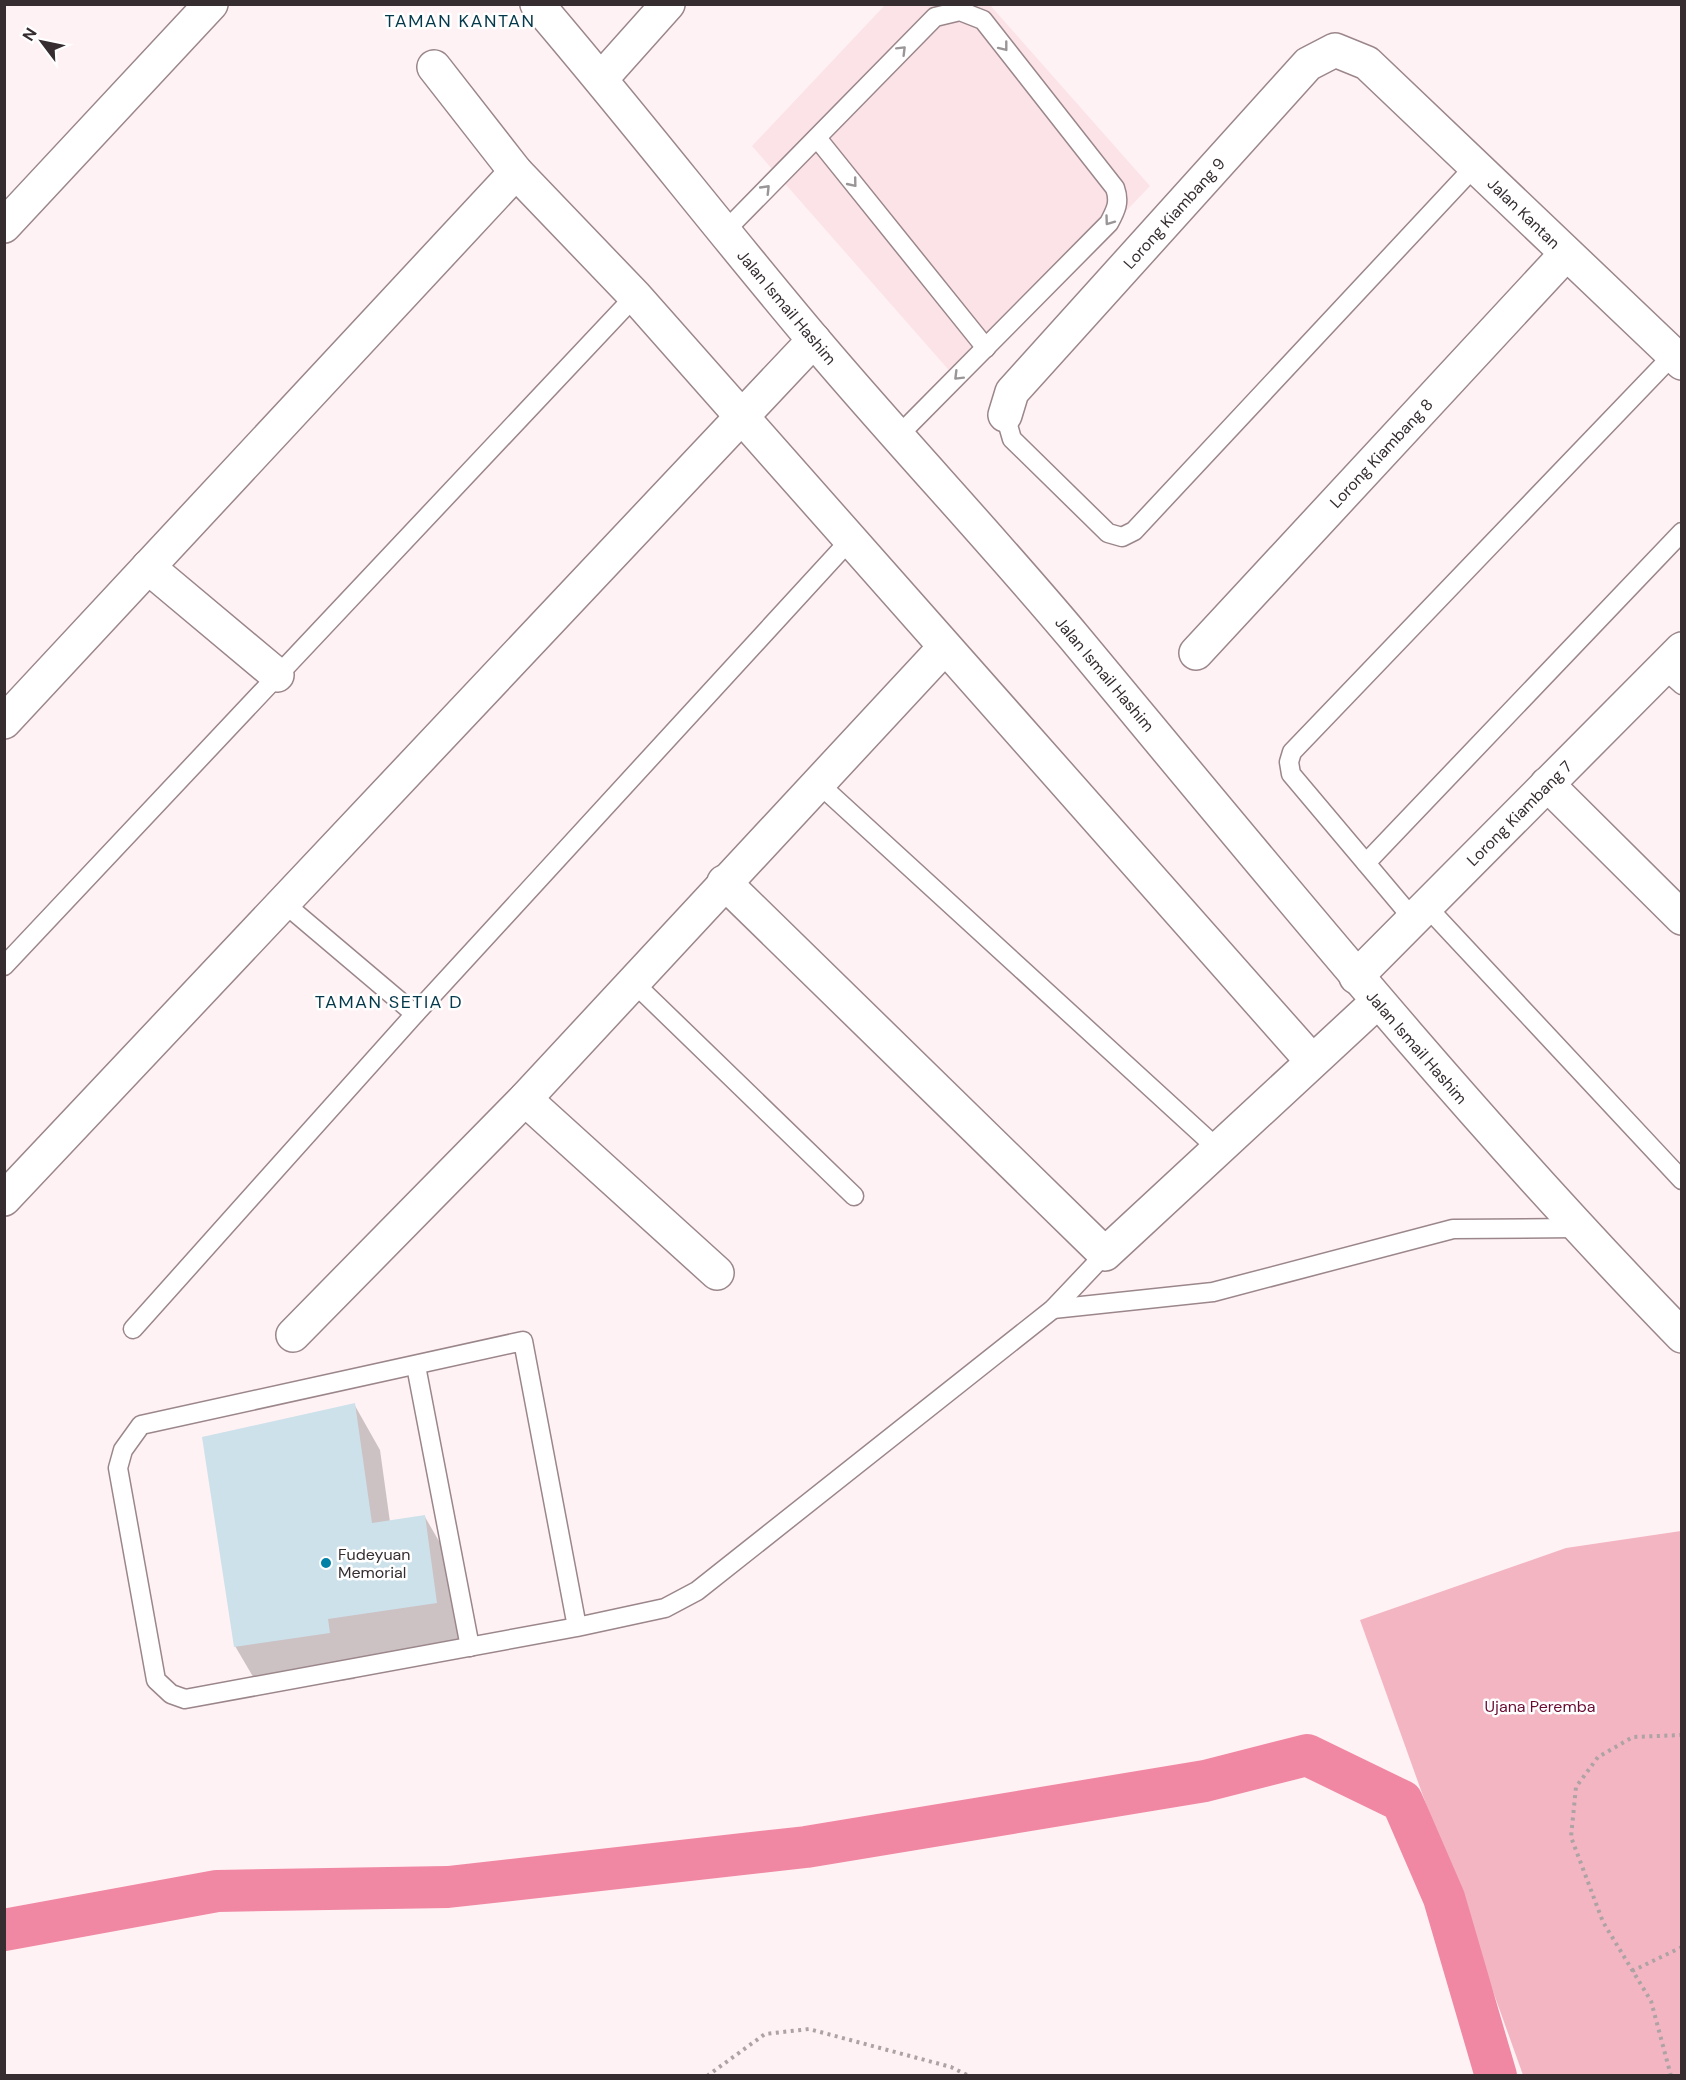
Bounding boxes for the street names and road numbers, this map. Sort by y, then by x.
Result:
street label: Lorong Kiambang 9 [1119,153,1230,273]
street label: Jalan Kantan [1483,173,1565,253]
street label: Jalan Ismail Hashim [732,246,841,369]
street label: Lorong Kiambang 8 [1325,394,1437,512]
street label: Jalan Ismail Hashim [1050,613,1159,736]
street label: Lorong Kiambang 7 [1462,756,1577,871]
street label: Jalan Ismail Hashim [1362,986,1472,1108]

